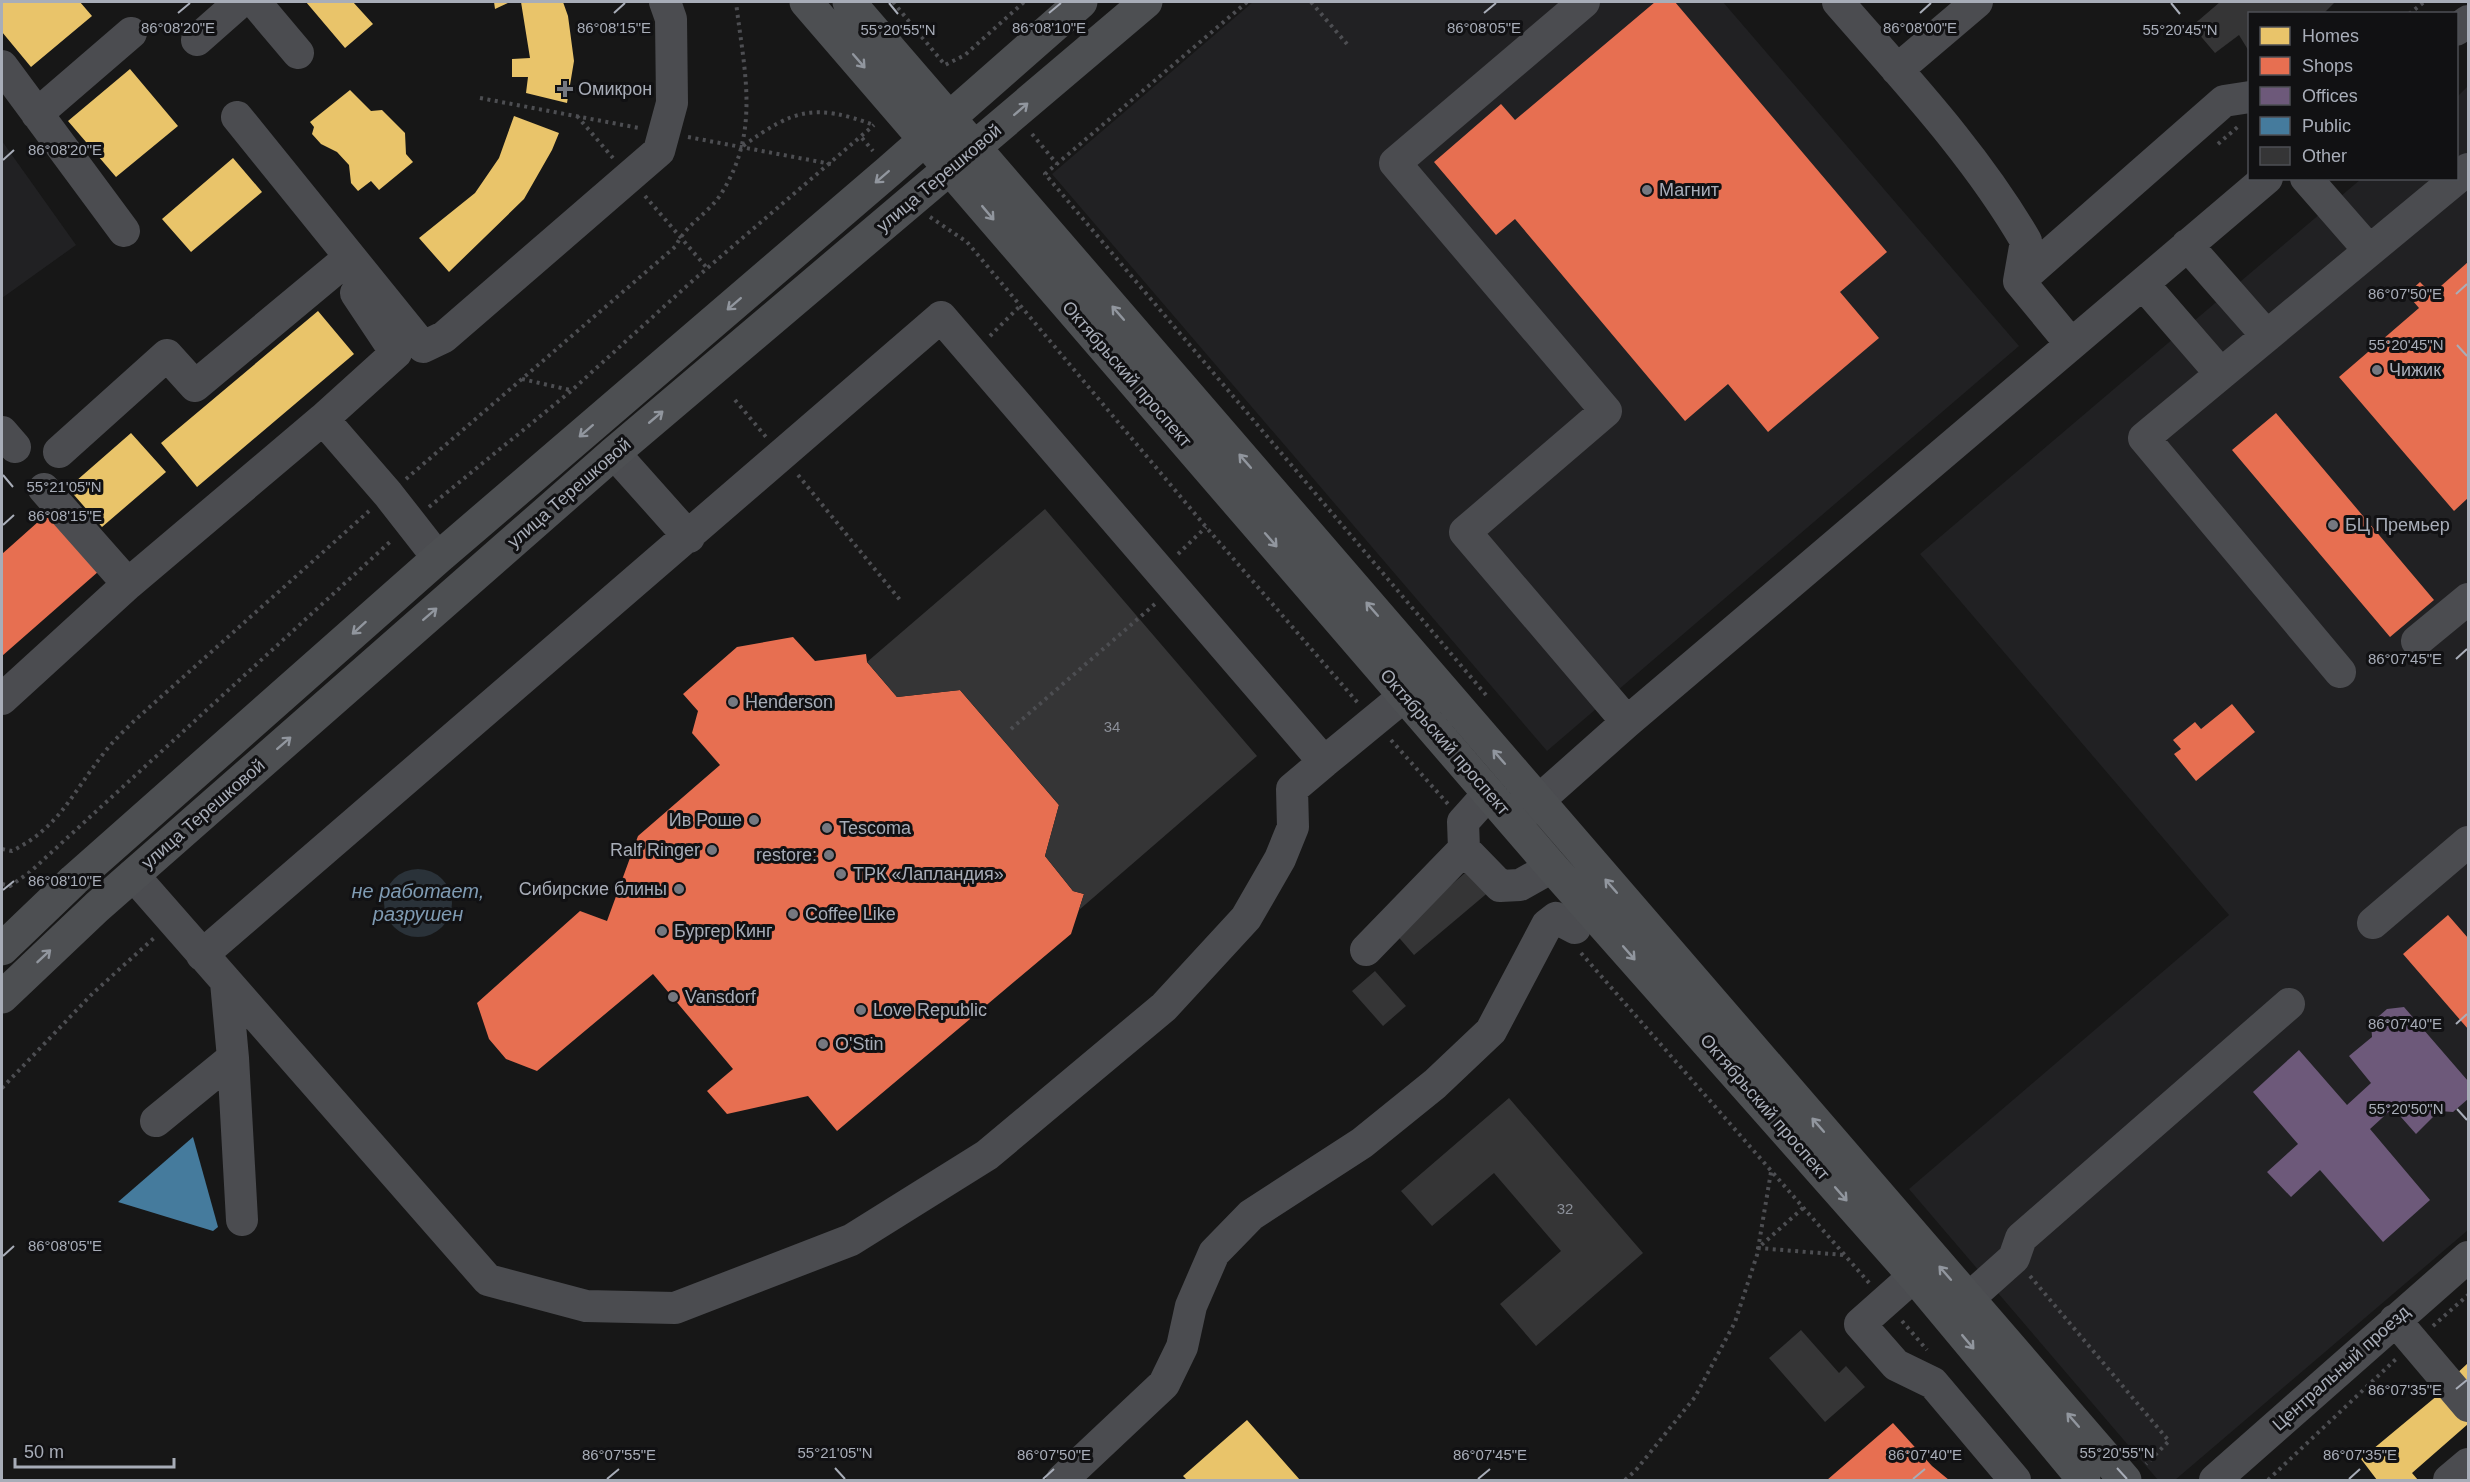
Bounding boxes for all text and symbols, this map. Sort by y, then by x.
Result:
legend [2248,12,2458,180]
text: 86°08'20"E [141,19,215,36]
text: 86°08'15"E [577,19,651,36]
text: 86°08'10"E [1012,19,1086,36]
text: 86°08'05"E [1447,19,1521,36]
text: 86°08'00"E [1883,19,1957,36]
text: 55°20'55"N [860,21,936,38]
text: 55°20'45"N [2142,21,2218,38]
text: Homes [2302,26,2359,46]
one-way arrow [852,53,865,69]
text: Shops [2302,56,2353,76]
place label: Омикрон [578,79,652,99]
marker: Омикрон [556,80,574,98]
text: Offices [2302,86,2358,106]
one-way arrow [1014,102,1029,116]
text: Public [2302,116,2351,136]
street label: улица Терешковой [873,120,1005,236]
text: 86°08'20"E [28,141,102,158]
text: Other [2302,146,2347,166]
one-way arrow [875,170,890,184]
place label: Магнит [1659,180,1719,200]
marker: Магнит [1640,183,1654,197]
one-way arrow [982,205,995,221]
text: 86°07'50"E [2368,285,2442,302]
one-way arrow [727,297,742,311]
street label: Октябрьский проспект [1058,297,1196,451]
one-way arrow [1112,305,1125,321]
text: 55°20'45"N [2368,336,2444,353]
place label: Чижик [2389,360,2441,380]
marker: Чижик [2370,363,2384,377]
one-way arrow [649,410,664,424]
one-way arrow [579,424,594,438]
street label: улица Терешковой [503,434,635,552]
one-way arrow [1238,454,1252,469]
text: 55°21'05"N [26,478,102,495]
text: 86°08'15"E [28,507,102,524]
place label: БЦ Премьер [2345,515,2450,535]
marker: БЦ Премьер [2326,518,2340,532]
one-way arrow [1264,532,1278,547]
one-way arrow [1365,602,1379,617]
one-way arrow [422,608,438,622]
one-way arrow [352,621,367,635]
text: 86°07'45"E [2368,650,2442,667]
street label: Октябрьский проспект [1376,665,1514,819]
place label: Henderson [745,692,833,712]
marker: Henderson [726,695,740,709]
house number: 34 [1104,718,1120,735]
one-way arrow [276,736,291,750]
one-way arrow [1492,750,1506,765]
street label: улица Терешковой [137,755,269,873]
place label: Ив Роше [669,810,742,830]
marker: Ив Роше [747,813,761,827]
place label: Tescoma [839,818,912,838]
marker: Tescoma [820,821,834,835]
place label: Ralf Ringer [610,840,700,860]
marker: Ralf Ringer [705,843,719,857]
place label: restore: [756,845,817,865]
marker: restore: [822,848,836,862]
place label: ТРК «Лапландия» [853,864,1004,884]
marker: ТРК «Лапландия» [834,867,848,881]
text: 86°08'10"E [28,872,102,889]
place label: Сибирские блины [519,879,667,899]
one-way arrow [1604,879,1618,894]
water label: не работает, разрушен [352,880,484,925]
marker: Сибирские блины [672,882,686,896]
place label: Coffee Like [805,904,896,924]
marker: Coffee Like [786,907,800,921]
place label: Бургер Кинг [674,921,773,941]
marker: Бургер Кинг [655,924,669,938]
one-way arrow [1622,946,1636,961]
one-way arrow [36,950,51,964]
place label: Vansdorf [685,987,757,1007]
marker: Vansdorf [666,990,680,1004]
place label: Love Republic [873,1000,987,1020]
marker: Love Republic [854,1003,868,1017]
text: 86°07'40"E [2368,1015,2442,1032]
street label: Октябрьский проспект [1696,1030,1834,1184]
place label: O'Stin [835,1034,883,1054]
marker: O'Stin [816,1037,830,1051]
text: 55°20'50"N [2368,1100,2444,1117]
one-way arrow [1811,1118,1825,1133]
one-way arrow [1834,1186,1848,1201]
house number: 32 [1557,1200,1573,1217]
text: 86°08'05"E [28,1237,102,1254]
one-way arrow [1938,1266,1952,1281]
street label: Центральный проезд [2269,1301,2414,1435]
one-way arrow [1962,1334,1975,1350]
text: 86°07'35"E [2368,1381,2442,1398]
one-way arrow [2066,1413,2080,1428]
scale bar [15,1431,174,1469]
text: 50 m [24,1442,64,1462]
text: 55°21'05"N [797,1444,873,1461]
text: 55°20'55"N [2079,1444,2155,1461]
text: 86°07'55"E [582,1446,656,1463]
text: 86°07'50"E [1017,1446,1091,1463]
text: 86°07'45"E [1453,1446,1527,1463]
text: 86°07'40"E [1888,1446,1962,1463]
text: 86°07'35"E [2323,1446,2397,1463]

